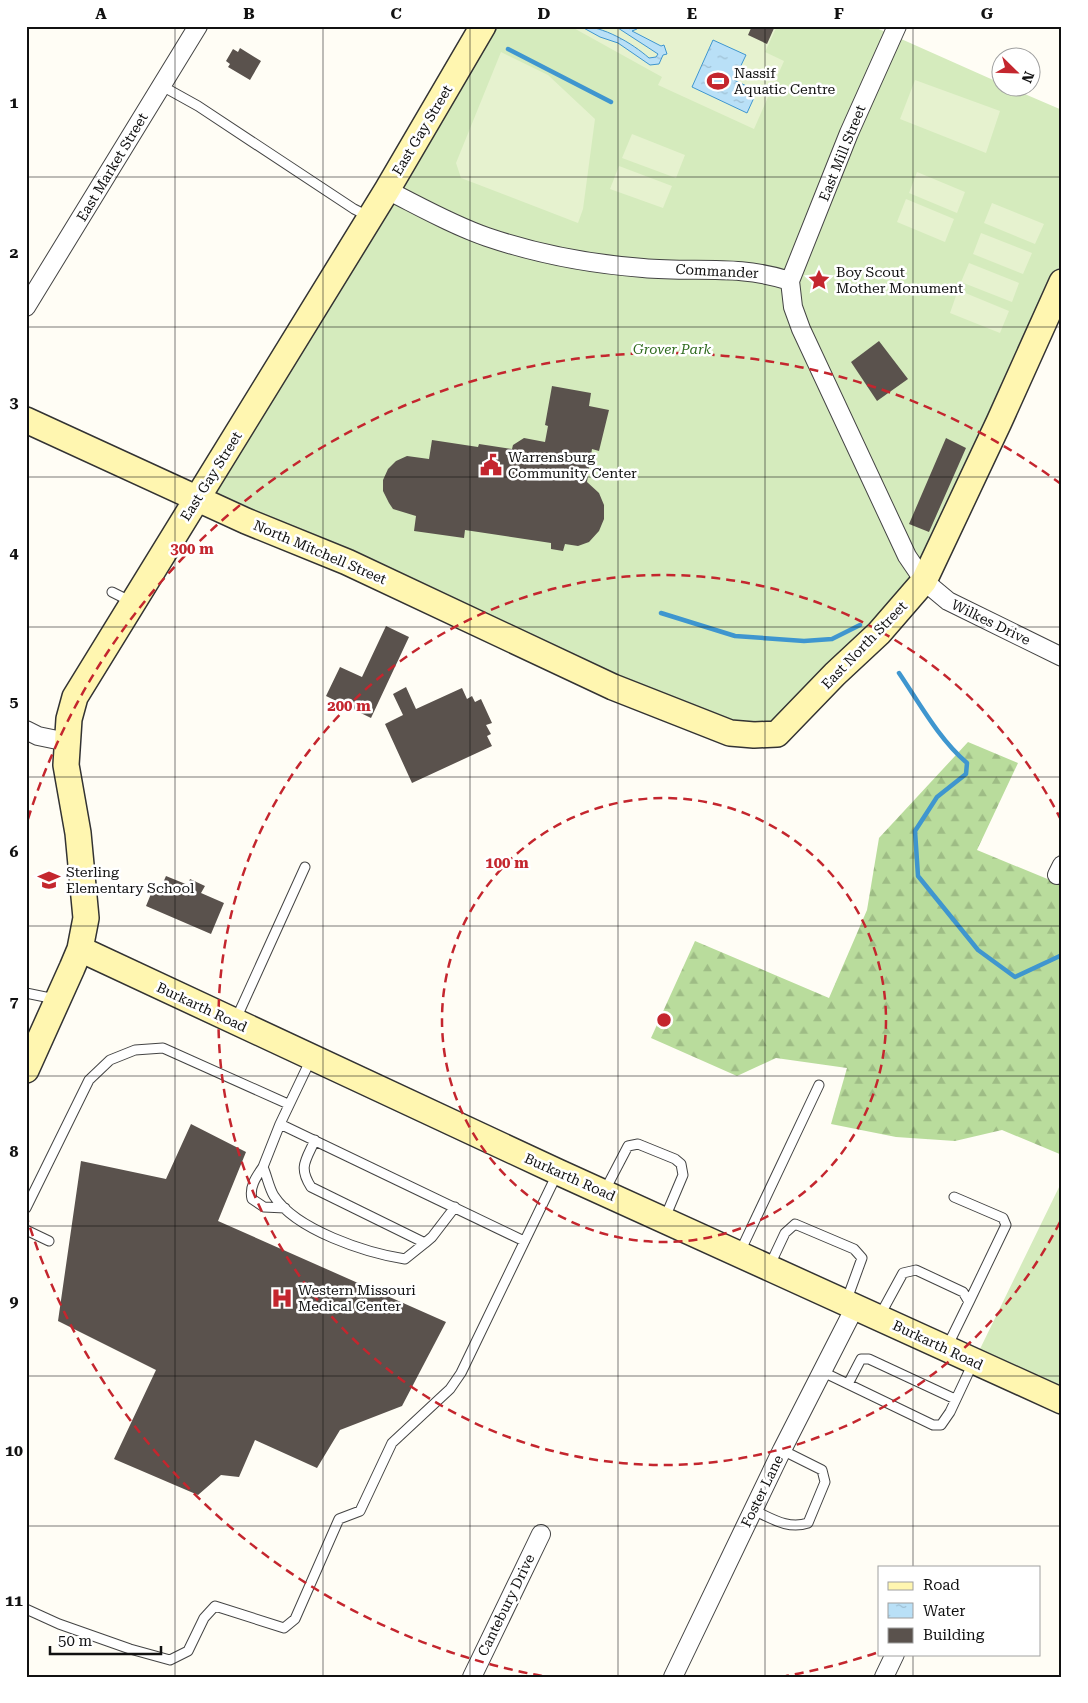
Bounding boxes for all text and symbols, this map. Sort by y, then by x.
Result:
text: A [95,4,107,23]
text: B [243,4,255,23]
text: C [390,4,402,23]
text: D [538,4,551,23]
text: E [687,4,697,23]
text: F [834,4,844,23]
text: G [981,4,994,23]
north arrow [990,48,1040,98]
place label: Nassif Aquatic Centre [734,65,836,97]
sports icon: Nassif Aquatic Centre [705,68,731,94]
text: N [1018,69,1037,85]
street label: East Gay Street [389,82,455,178]
text: 1 [10,93,19,112]
street label: East Mill Street [815,103,869,203]
street label: East Market Street [73,110,151,224]
text: 2 [10,243,19,262]
street label: Commander [675,261,759,281]
place label: Boy Scout Mother Monument [836,264,963,296]
place icon: Boy Scout Mother Monument [806,267,832,293]
park label: Grover Park [633,341,712,357]
text: 3 [10,393,19,412]
street label: East Gay Street [177,428,245,524]
place label: Warrensburg Community Center [508,449,637,481]
public building icon: Warrensburg Community Center [478,452,504,478]
street label: North Mitchell Street [251,517,389,587]
text: 300 m [170,540,214,558]
text: 4 [10,543,19,562]
street label: Wilkes Drive [949,596,1033,648]
street label: East North Street [818,598,910,692]
text: 5 [10,692,19,711]
text: 200 m [327,697,371,715]
text: 6 [10,842,19,861]
text: 100 m [485,854,529,872]
place label: Sterling Elementary School [66,864,195,896]
school or university icon: Sterling Elementary School [36,867,62,893]
street label: Burkarth Road [154,979,250,1035]
text: 7 [10,992,19,1011]
centre of rings [655,1011,673,1029]
text: 8 [10,1142,19,1161]
street label: Burkarth Road [522,1150,618,1204]
place label: Western Missouri Medical Center [298,1282,416,1314]
hospital icon: Western Missouri Medical Center [269,1285,295,1311]
text: 9 [10,1292,19,1311]
street label: Burkarth Road [890,1317,986,1373]
text: 10 [5,1441,23,1460]
street label: Foster Lane [738,1452,786,1530]
street label: Cantebury Drive [474,1551,538,1659]
legend [878,1566,1040,1656]
text: Road [923,1576,960,1594]
text: 11 [5,1591,23,1610]
text: Water [923,1602,965,1620]
scale bar [50,1623,161,1655]
text: Building [923,1626,985,1644]
text: 50 m [58,1632,93,1650]

